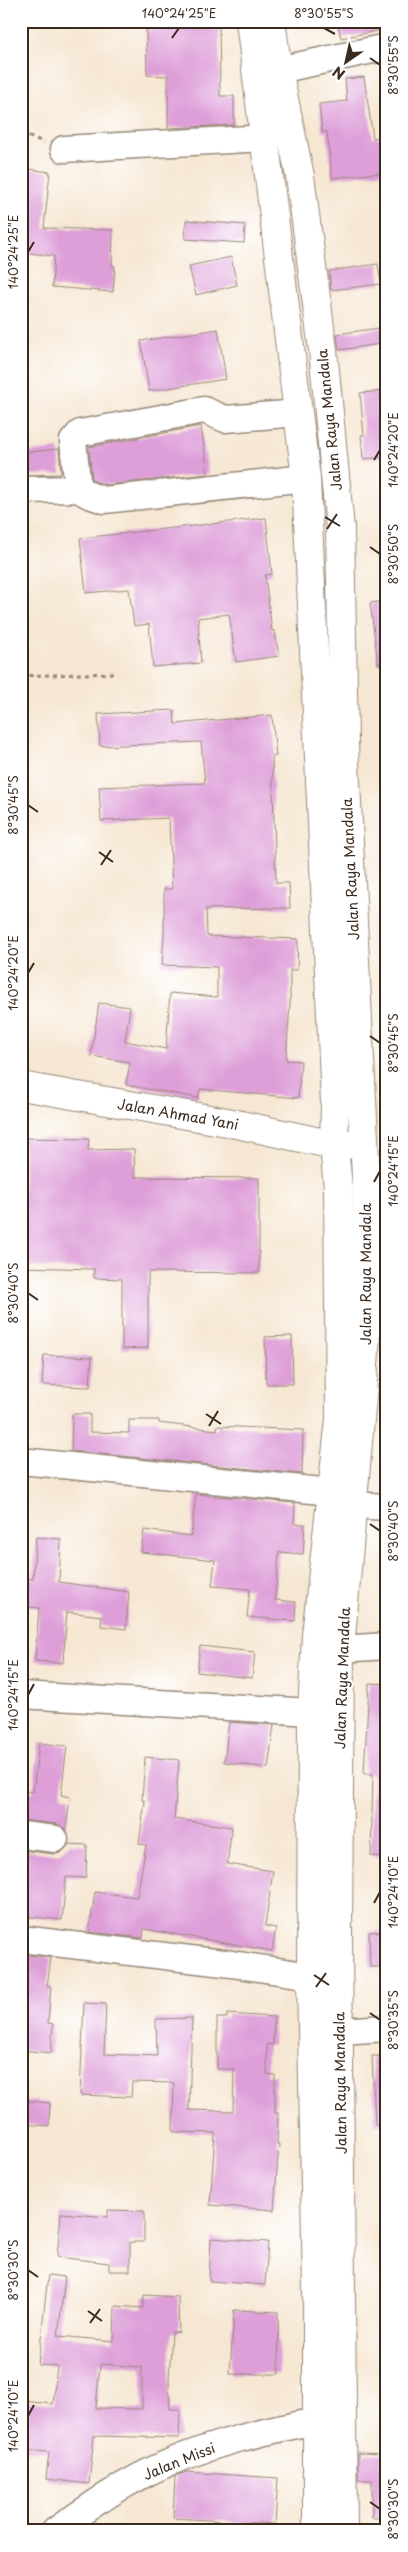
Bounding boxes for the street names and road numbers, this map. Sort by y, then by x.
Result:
street label: Jalan Raya Mandala [311,347,347,492]
street label: Jalan Raya Mandala [336,797,364,941]
street label: Jalan Ahmad Yani [116,1093,240,1135]
street label: Jalan Raya Mandala [355,1202,376,1345]
street label: Jalan Raya Mandala [329,1606,355,1749]
street label: Jalan Raya Mandala [328,2011,352,2154]
street label: Jalan Missi [140,2437,218,2485]

